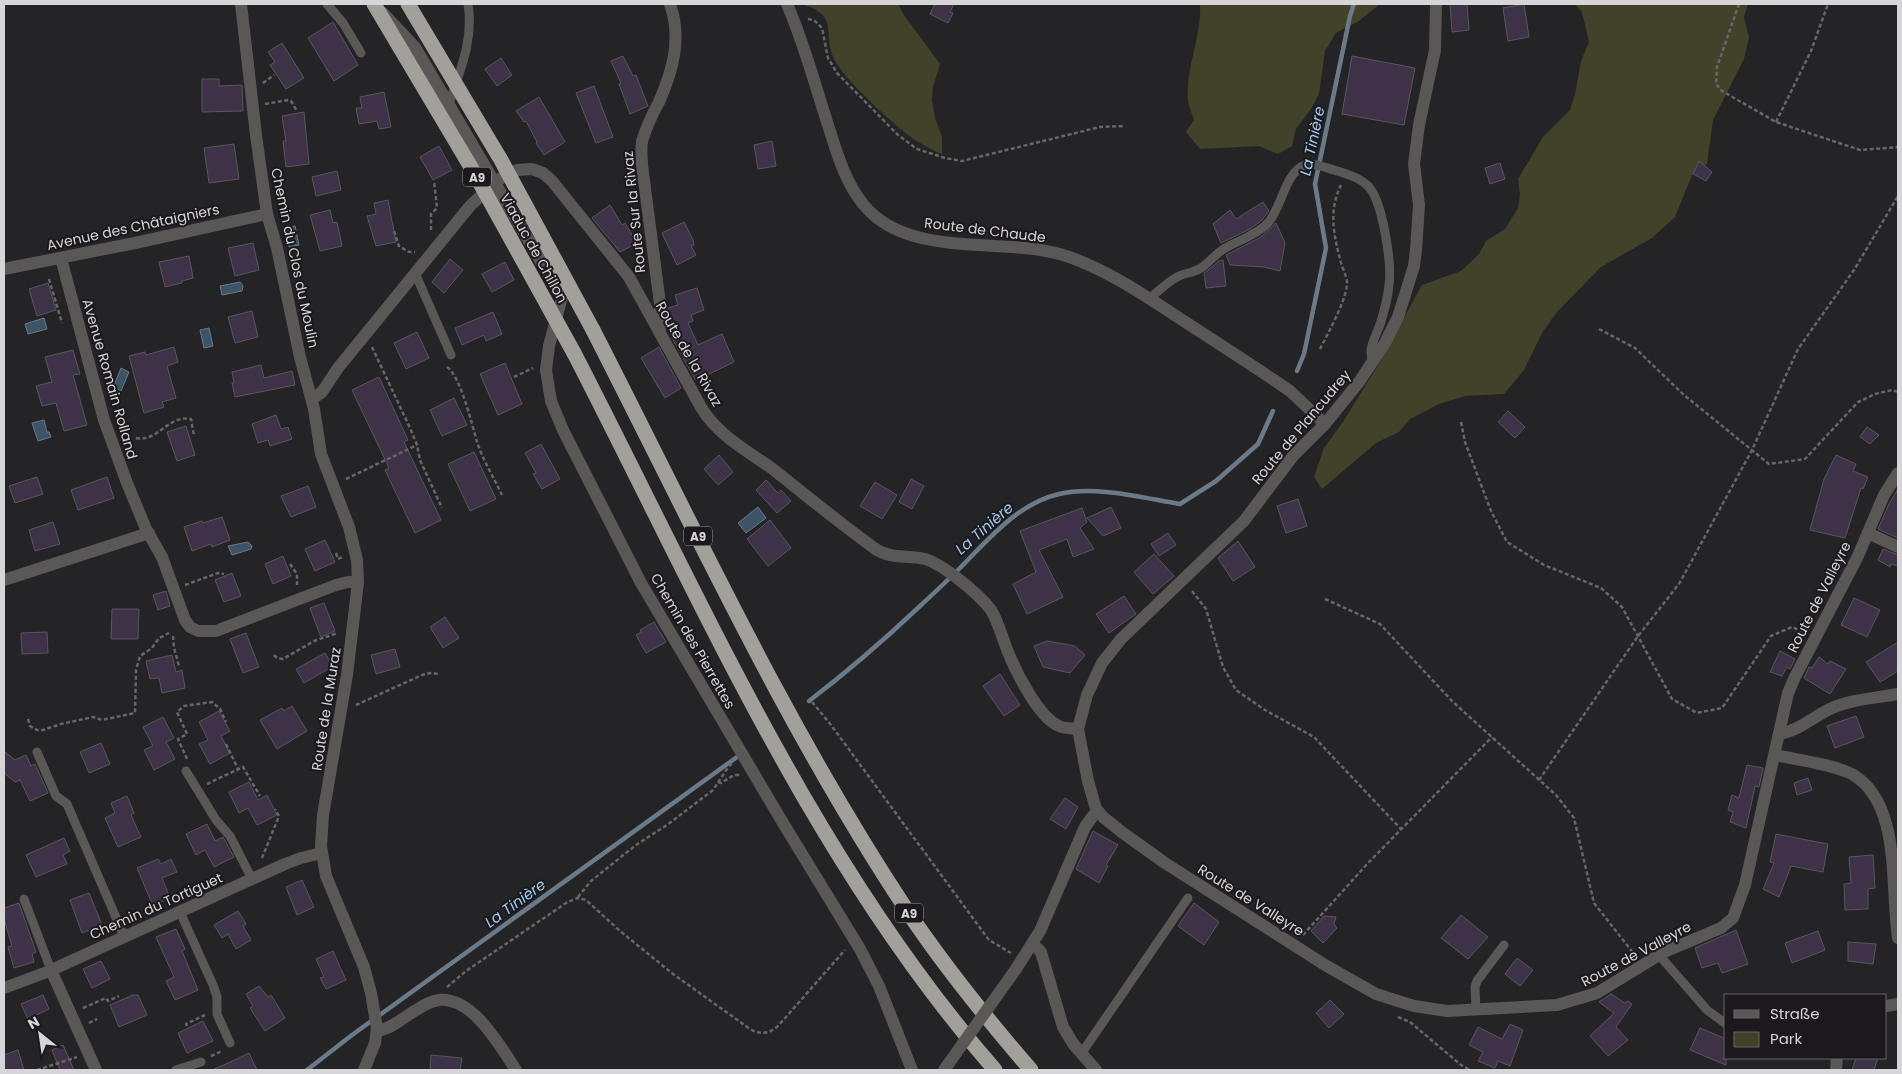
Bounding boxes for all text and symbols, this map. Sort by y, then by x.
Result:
water label: La Tinière [1294,104,1330,178]
street label: Route Sur la Rivaz [618,150,650,274]
street label: Chemin du Clos du Moulin [266,166,324,350]
road number: A9 [463,168,491,186]
street label: Viaduc de Chillon [495,189,573,307]
street label: Avenue des Châtaigniers [45,199,221,255]
street label: Route de Chaude [923,213,1047,247]
street label: Avenue Romain Rolland [78,296,142,462]
street label: Route de la Rivaz [651,298,727,410]
street label: Route de Plancudrey [1247,365,1355,489]
water label: La Tinière [951,497,1017,559]
road number: A9 [684,526,712,546]
street label: Route de Valleyre [1782,538,1856,656]
street label: Chemin des Pierrettes [646,569,740,713]
street label: Route de la Muraz [306,646,346,772]
street label: Route de Valleyre [1194,859,1308,941]
street label: Chemin du Tortiguet [86,868,226,944]
water label: La Tinière [480,874,550,932]
road number: A9 [895,904,923,922]
street label: Route de Valleyre [1577,916,1695,991]
legend [1724,994,1887,1059]
text: Straße [1770,1003,1820,1024]
north arrow [15,1009,65,1059]
text: N [24,1011,43,1034]
text: Park [1770,1028,1802,1049]

